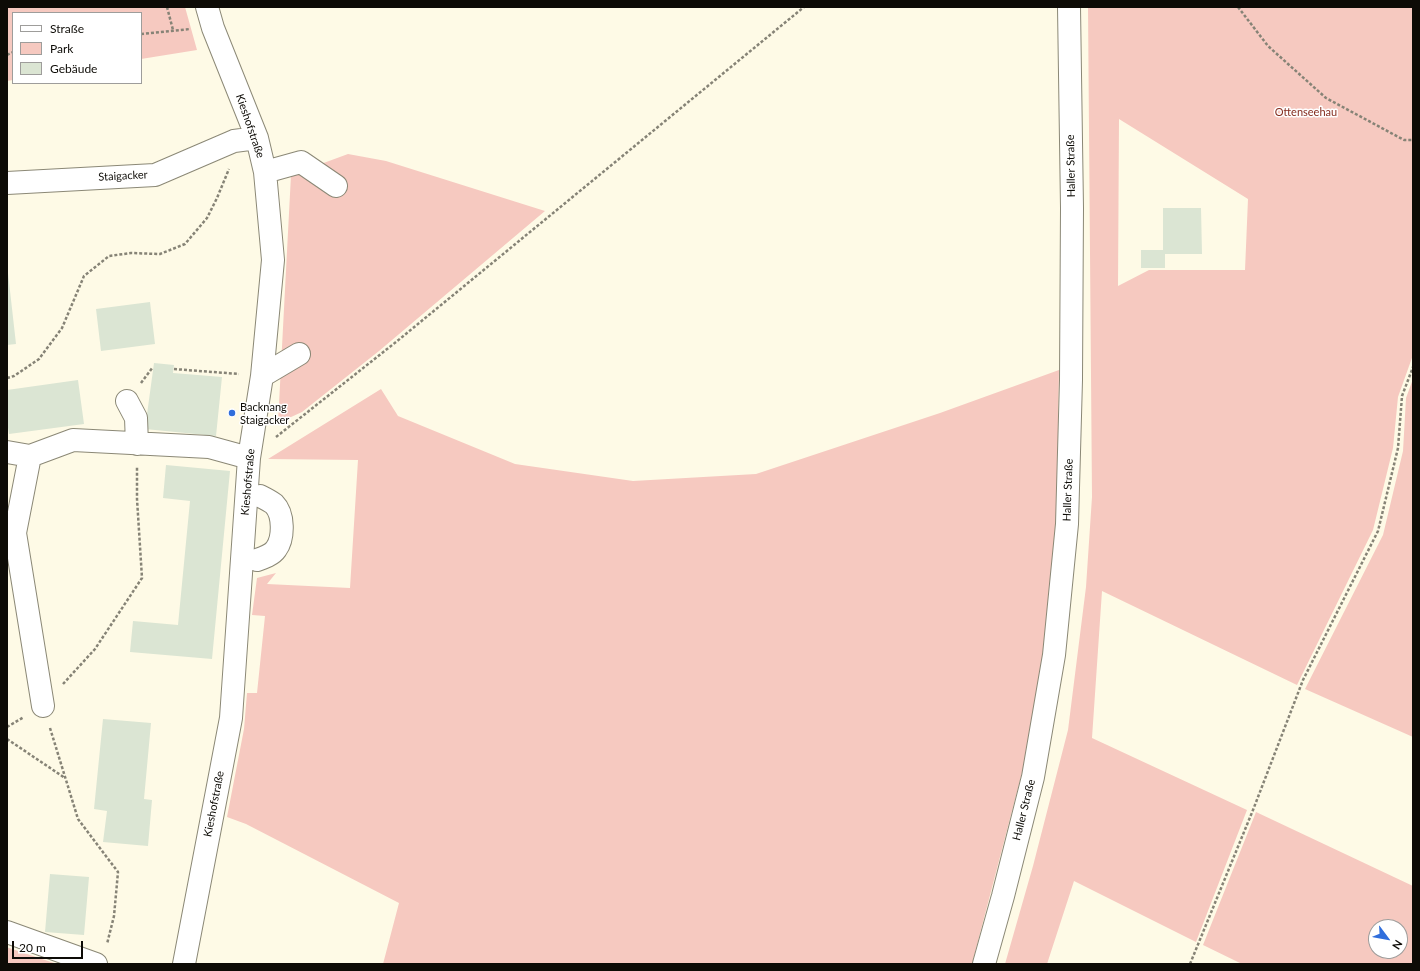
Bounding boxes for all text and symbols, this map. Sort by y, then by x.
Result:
legend [12,12,142,84]
text: Straße [50,21,84,36]
text: Park [50,41,73,56]
text: Gebäude [50,61,97,76]
street label: Kieshofstraße [233,92,267,160]
park label: Ottenseehau [1275,105,1337,119]
street label: Haller Straße [1064,135,1078,197]
street label: Staigacker [98,168,148,184]
place label: Backnang Staigacker [240,400,289,426]
marker: Backnang Staigacker [227,408,237,418]
street label: Kieshofstraße [239,448,257,516]
street label: Haller Straße [1060,458,1076,522]
street label: Kieshofstraße [201,770,227,838]
street label: Haller Straße [1010,778,1038,842]
north arrow [1368,919,1408,959]
scale bar [14,933,85,959]
text: N [1390,938,1406,952]
text: 20 m [19,940,46,955]

